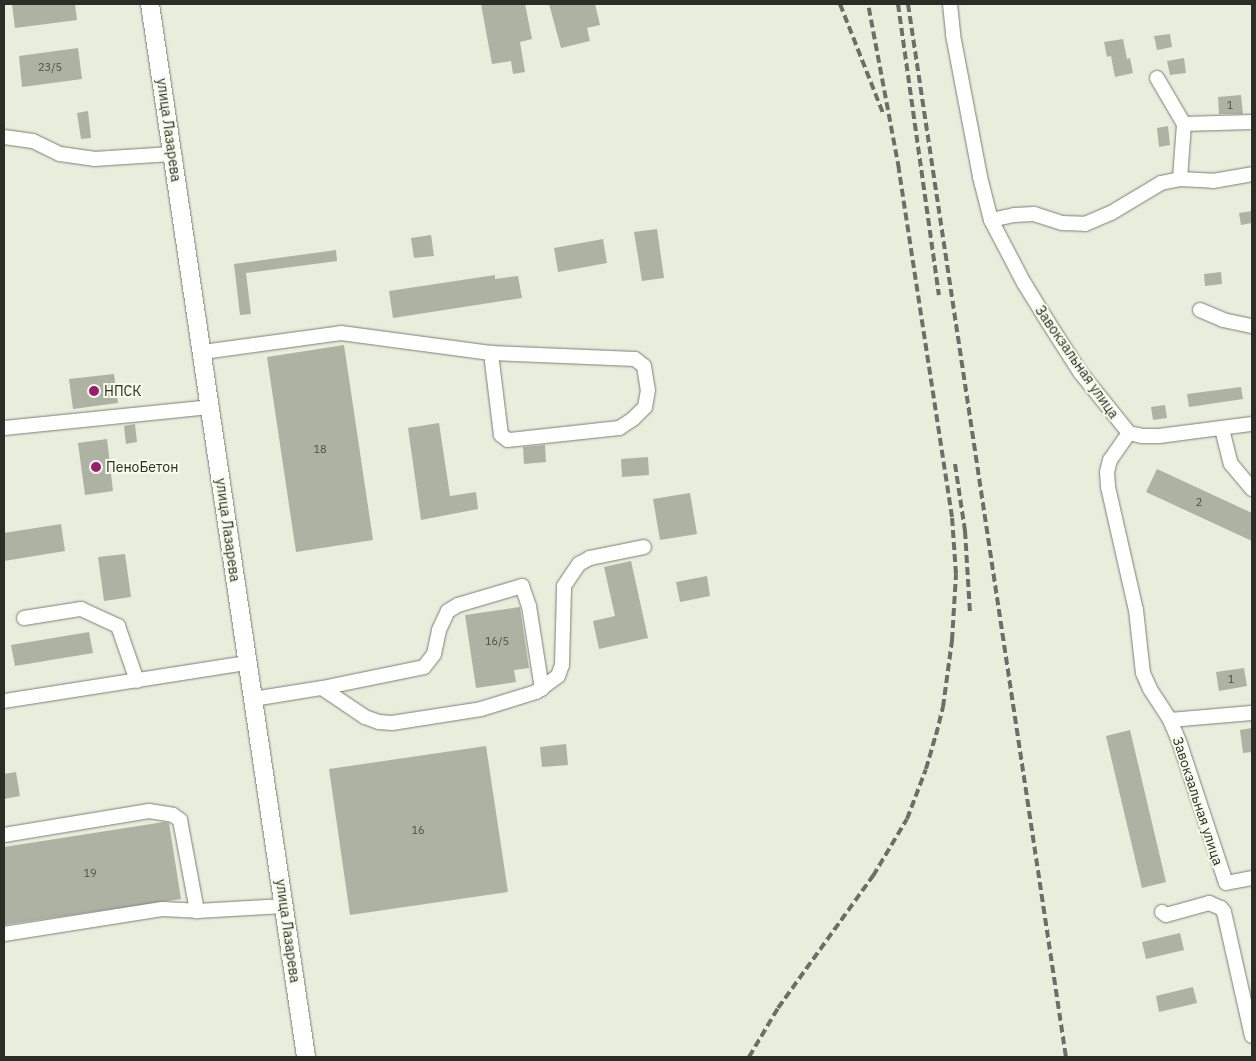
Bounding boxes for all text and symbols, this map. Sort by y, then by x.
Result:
house number: 23/5 [38,60,62,74]
street label: улица Лазарева [153,77,185,183]
house number: 1 [1227,98,1233,112]
street label: Завокзальная улица [1032,302,1122,422]
place label: НПСК [104,383,142,399]
marker: НПСК [88,385,100,397]
house number: 18 [313,442,327,456]
place label: ПеноБетон [106,459,178,475]
marker: ПеноБетон [90,461,102,473]
street label: улица Лазарева [212,477,244,583]
house number: 2 [1196,495,1202,509]
house number: 16/5 [485,634,509,648]
house number: 1 [1228,672,1234,686]
street label: Завокзальная улица [1169,735,1227,867]
house number: 16 [411,823,425,837]
house number: 19 [83,866,97,880]
street label: улица Лазарева [272,878,304,984]

